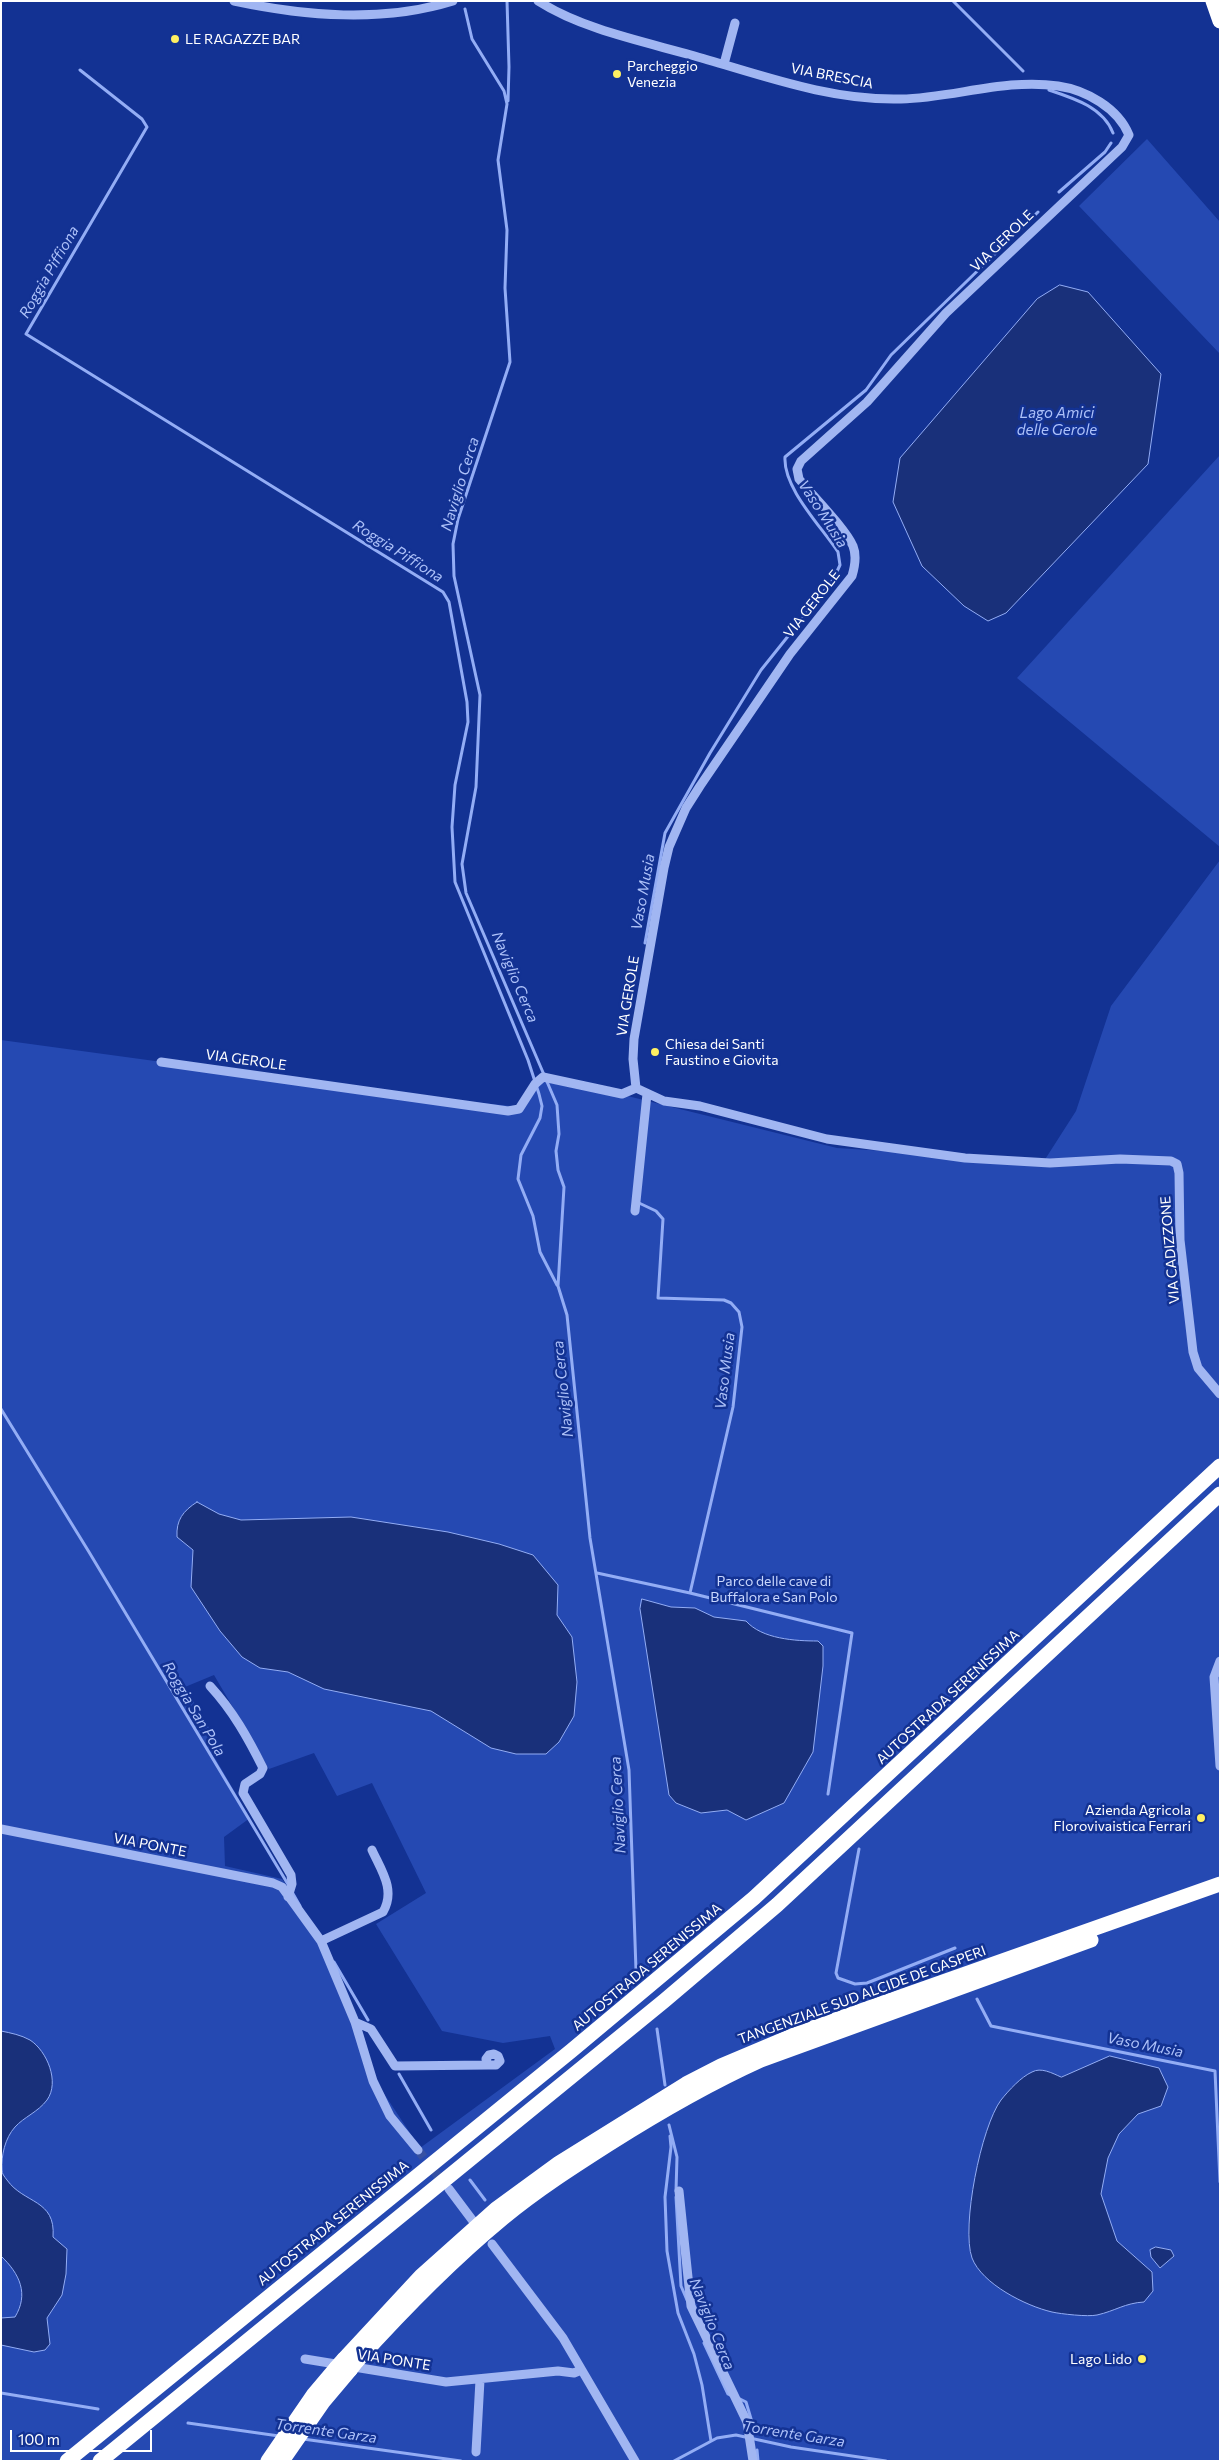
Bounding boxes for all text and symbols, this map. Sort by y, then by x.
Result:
place label: LE RAGAZZE BAR [185,31,300,47]
marker: LE RAGAZZE BAR [169,33,181,45]
place label: Parcheggio Venezia [627,58,698,90]
street label: VIA BRESCIA [789,60,875,92]
marker: Parcheggio Venezia [611,68,623,80]
street label: VIA GEROLE [967,207,1037,275]
water label: Roggia Piffiona [15,223,83,321]
water label: Lago Amici delle Gerole [1017,404,1097,439]
water label: Naviglio Cerca [437,435,483,533]
water label: Vaso Musia [794,477,852,551]
water label: Roggia Piffiona [349,516,447,586]
street label: VIA GEROLE [780,567,844,641]
water label: Vaso Musia [627,852,659,932]
water label: Naviglio Cerca [488,929,542,1025]
street label: VIA GEROLE [613,955,643,1037]
place label: Chiesa dei Santi Faustino e Giovita [665,1036,779,1068]
street label: VIA GEROLE [205,1046,287,1074]
marker: Chiesa dei Santi Faustino e Giovita [649,1046,661,1058]
street label: VIA CADIZZONE [1157,1195,1183,1305]
water label: Vaso Musia [711,1332,739,1410]
water label: Naviglio Cerca [549,1340,577,1438]
park label: Parco delle cave di Buffalora e San Polo [710,1573,838,1605]
street label: AUTOSTRADA SERENISSIMA [873,1626,1023,1768]
water label: Roggia San Pola [159,1658,229,1760]
water label: Naviglio Cerca [606,1756,630,1854]
place label: Azienda Agricola Florovivaistica Ferrari [1054,1802,1191,1834]
marker: Azienda Agricola Florovivaistica Ferrari [1195,1812,1207,1824]
street label: VIA PONTE [112,1830,188,1860]
street label: AUTOSTRADA SERENISSIMA [569,1900,725,2034]
street label: TANGENZIALE SUD ALCIDE DE GASPERI [736,1942,988,2048]
water label: Vaso Musia [1105,2029,1185,2061]
street label: AUTOSTRADA SERENISSIMA [254,2157,412,2289]
water label: Naviglio Cerca [685,2276,739,2372]
street label: VIA PONTE [356,2346,432,2374]
place label: Lago Lido [1070,2351,1132,2367]
marker: Lago Lido [1136,2353,1148,2365]
water label: Torrente Garza [274,2415,378,2447]
water label: Torrente Garza [742,2417,846,2451]
scale bar [12,2420,155,2452]
text: 100 m [18,2430,60,2448]

